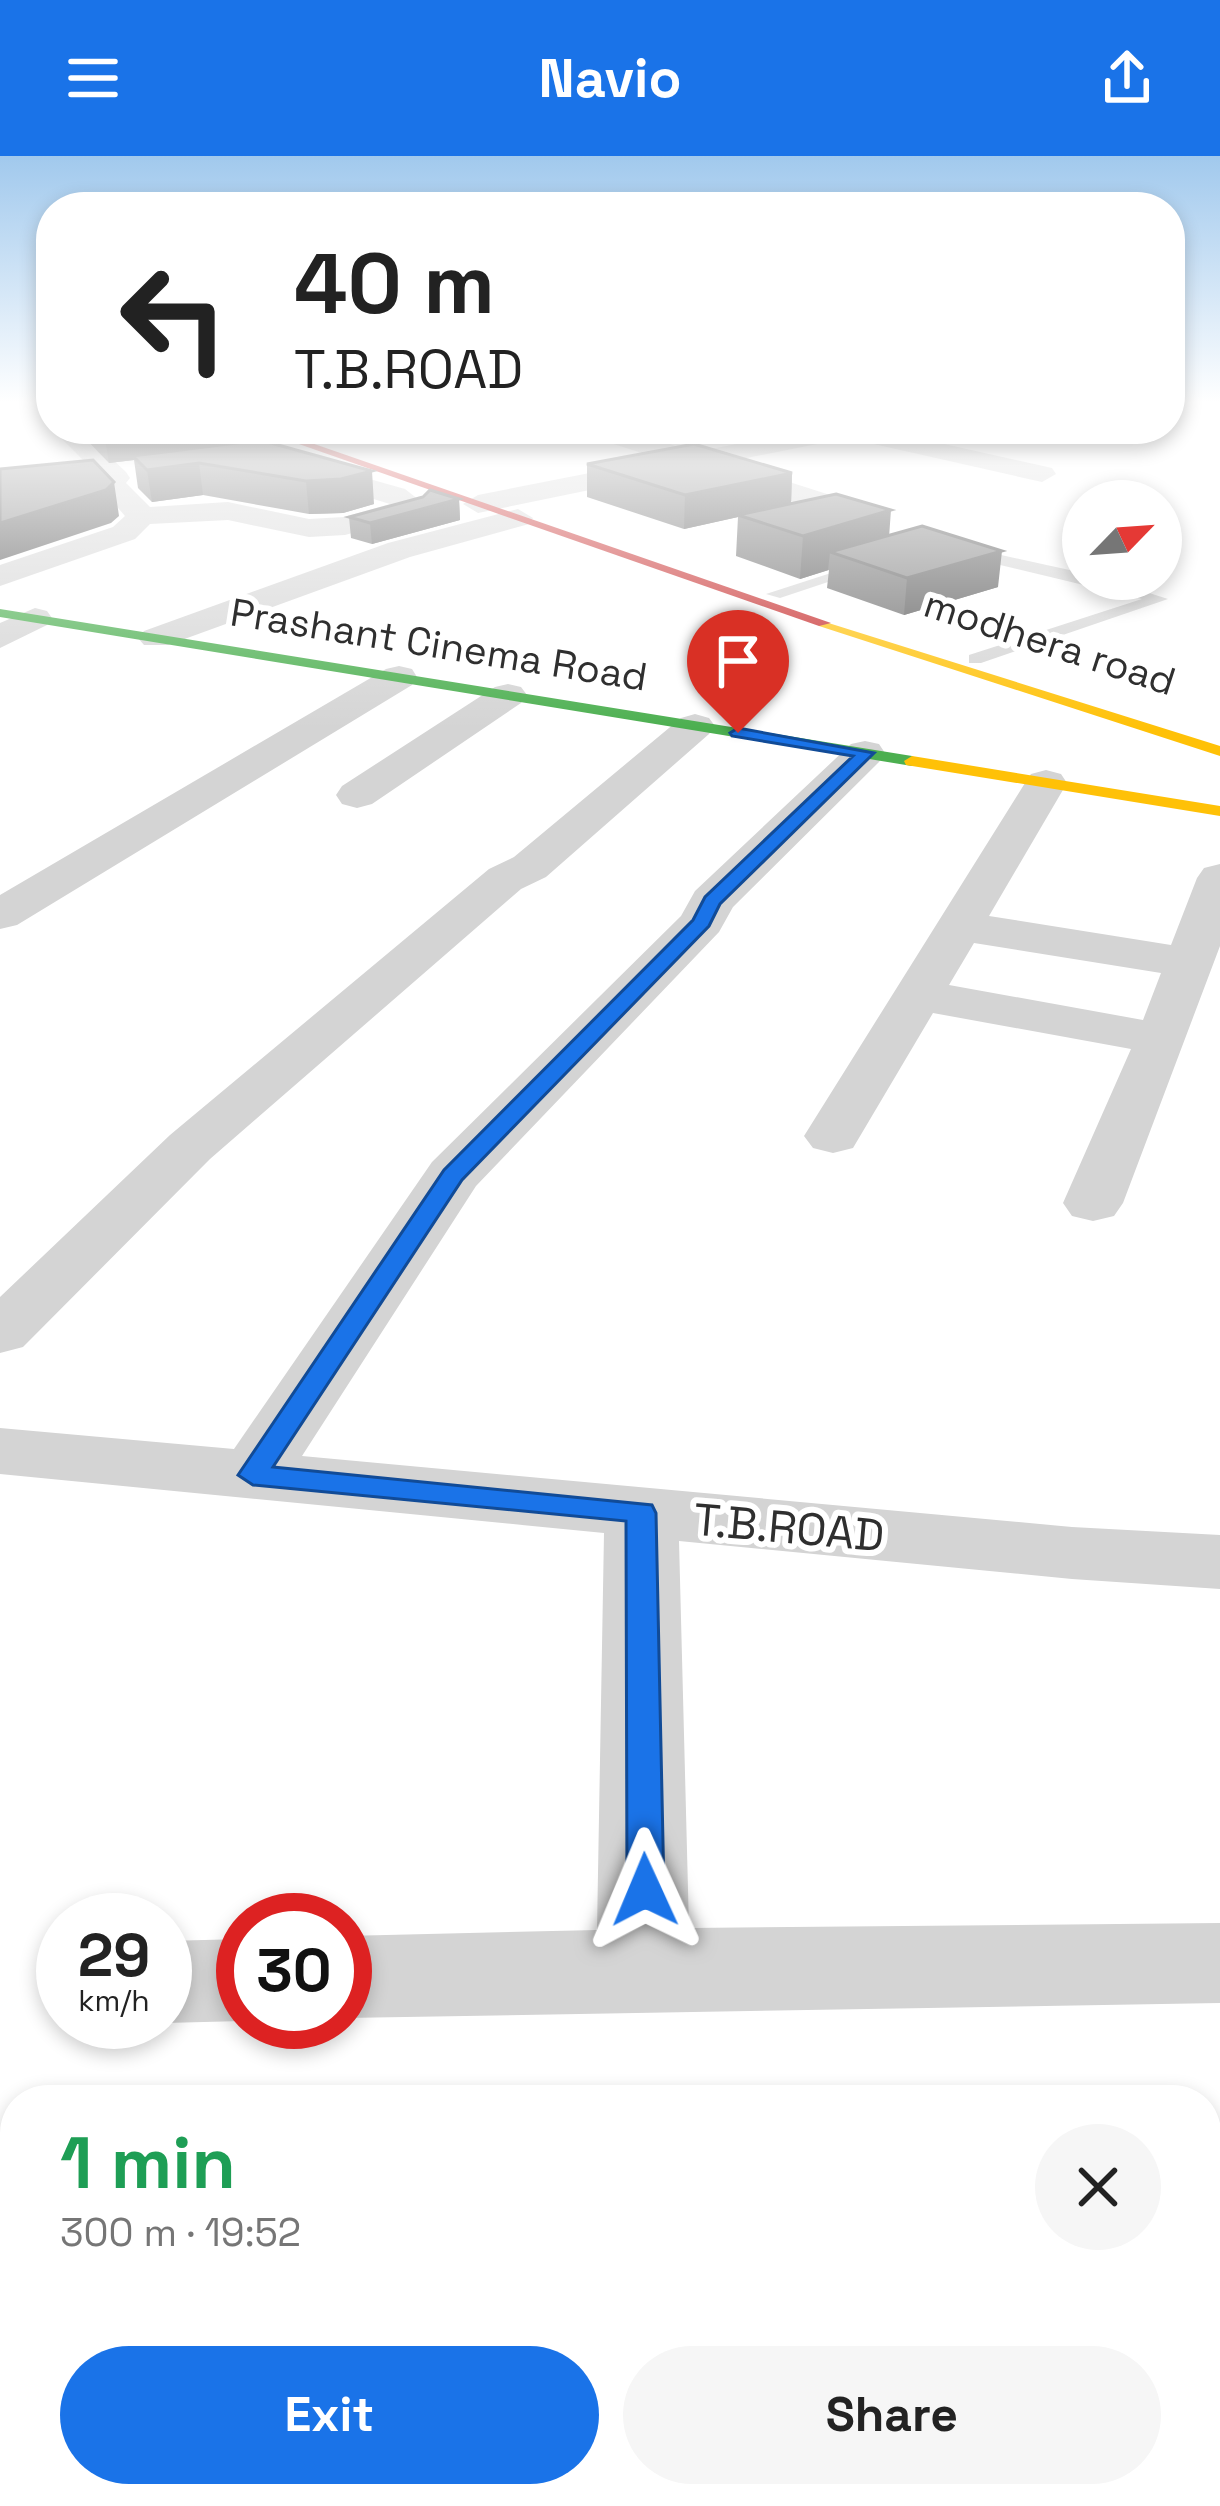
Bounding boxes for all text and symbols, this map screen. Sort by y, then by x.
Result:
text: Navio [539,44,681,113]
icon: menu [60,45,126,111]
icon: share [1094,45,1160,111]
text: 40 m [294,230,495,338]
icon: left [96,240,252,396]
text: T.B.ROAD [294,335,523,404]
north arrow [1062,480,1182,600]
map controls [1062,480,1182,600]
street label: modhera road [918,579,1182,706]
street label: Prashant Cinema Road [227,587,651,702]
pin [687,610,789,733]
icon: arrive [705,628,771,694]
street label: T.B.ROAD [691,1491,887,1564]
position arrow [582,1827,708,1953]
speed limit sign: 30 [216,1893,372,2049]
text: 29 [78,1917,150,1994]
text: km/h [78,1981,150,2020]
text: 1 min [60,2117,236,2209]
button: close [1035,2124,1161,2250]
text: 300 m · 19:52 [60,2208,301,2257]
button: Exit [60,2346,599,2484]
button: Share [623,2346,1161,2484]

